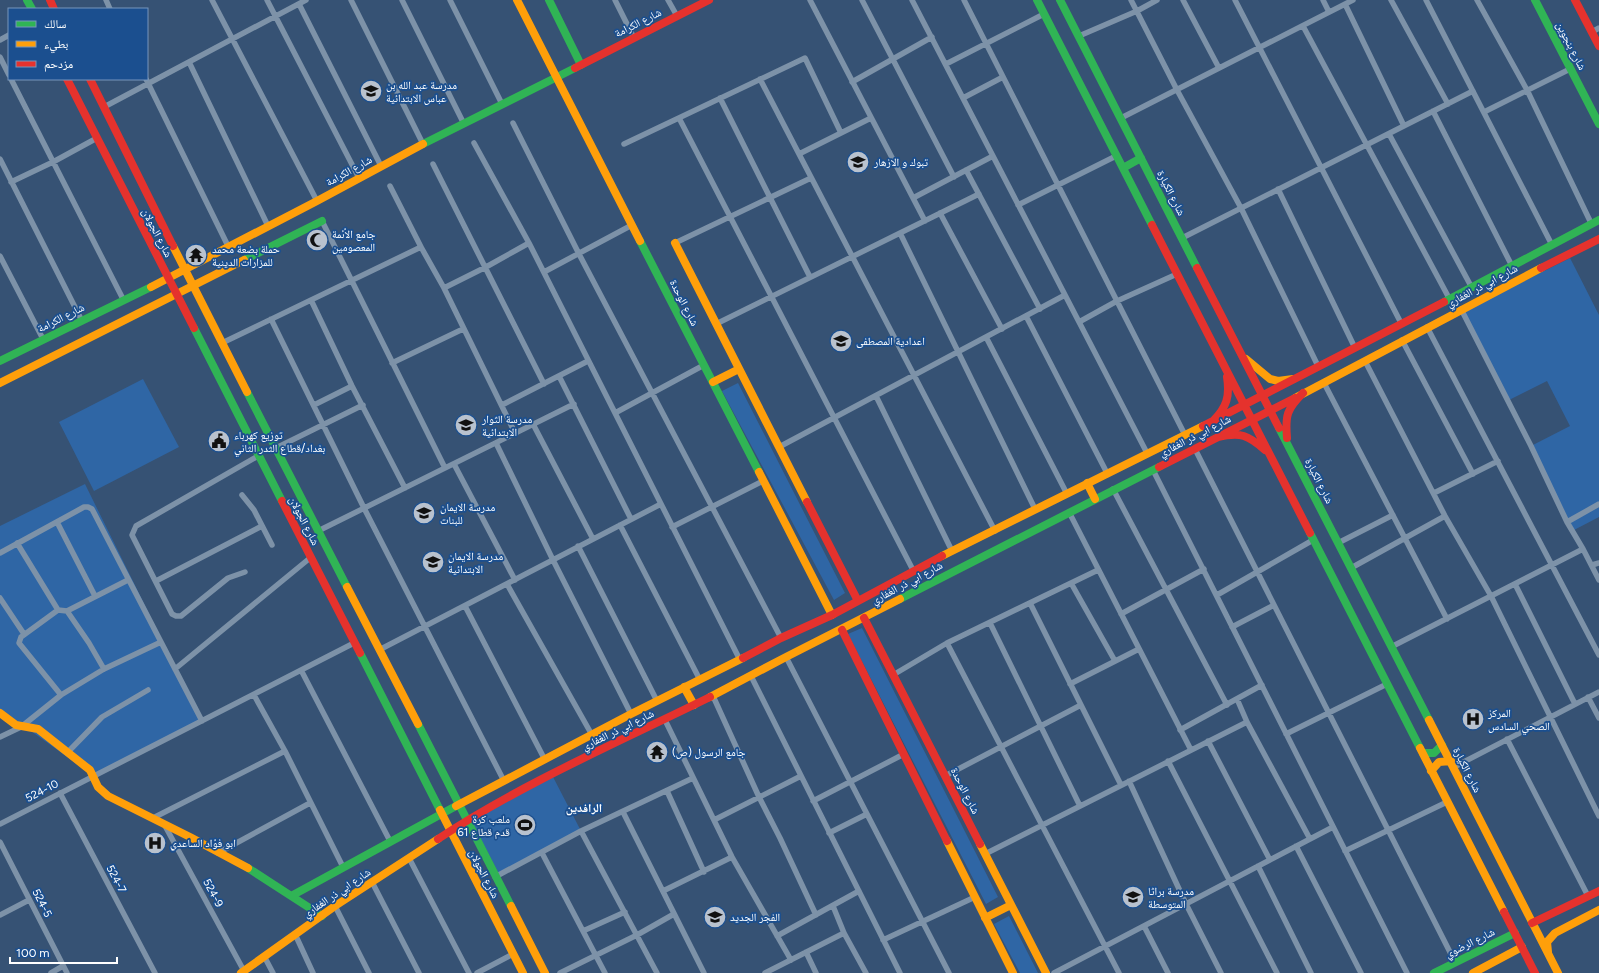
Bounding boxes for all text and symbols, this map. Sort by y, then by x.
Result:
street label: شارع الكرامة [612,6,664,40]
legend [8,8,148,80]
text: سالك [44,17,66,31]
street label: شارع بنجوين [1553,20,1589,72]
text: بطيء [44,37,68,54]
text: مزدحم [44,57,73,72]
school or university icon: مدرسة عبد الله بن عباس الابتدائية [358,78,384,104]
place label: مدرسة عبد الله بن عباس الابتدائية [386,79,457,105]
school or university icon: تبوك و الازهار [845,149,871,175]
street label: شارع الكرامة [324,153,374,189]
place label: تبوك و الازهار [873,156,929,169]
street label: شارع الكيارة [1154,168,1188,218]
street label: شارع الجولان [139,206,175,260]
mosque icon: جامع الأئمة المعصومين [304,227,330,253]
place label: جامع الأئمة المعصومين [332,228,376,254]
temple icon: حملة بضعة محمد للمزارات الدينية [183,242,209,268]
place label: حملة بضعة محمد للمزارات الدينية [212,243,280,269]
street label: شارع ابي ذر الغفاري [1444,262,1521,312]
street label: شارع الوحدة [667,278,701,328]
street label: شارع الكرامة [35,301,87,335]
school or university icon: اعدادية المصطفى [828,328,854,354]
place label: اعدادية المصطفى [856,335,925,348]
school or university icon: مدرسة الثوار الابتدائية [453,412,479,438]
street label: شارع ابي ذر الغفاري [1157,412,1234,461]
place label: مدرسة الثوار الابتدائية [481,413,532,439]
public building icon: توزيع كهرباء بغداد/قطاع الثدر الثاني [206,428,232,454]
place label: توزيع كهرباء بغداد/قطاع الثدر الثاني [234,429,325,456]
street label: شارع الكيارة [1302,456,1336,506]
street label: شارع الجولان [286,494,322,548]
school or university icon: مدرسة الايمان للبنات [411,500,437,526]
place label: مدرسة الايمان للبنات [440,501,495,527]
school or university icon: مدرسة الايمان الابتدائية [420,549,446,575]
place label: مدرسة الايمان الابتدائية [448,550,503,576]
street label: شارع ابي ذر الغفاري [869,559,946,609]
hospital icon: المركز الصحي السادس [1460,706,1486,732]
street label: شارع ابي ذر الغفاري [580,707,657,755]
place label: المركز الصحي السادس [1487,707,1550,734]
temple icon: جامع الرسول (ص) [644,739,670,765]
street label: شارع الكيارة [1450,745,1484,795]
place label: جامع الرسول (ص) [672,746,746,759]
street label: شارع الوحدة [948,766,982,816]
street label: 524-10 [23,777,61,805]
district label: الرافدين [566,801,602,816]
sports icon: ملعب كرة قدم قطاع 61 [512,812,538,838]
place label: ملعب كرة قدم قطاع 61 [458,813,510,839]
hospital icon: ابو فؤاد الساعدي [142,830,168,856]
place label: ابو فؤاد الساعدي [170,837,236,851]
street label: شارع الجولان [466,847,502,901]
street label: 524-7 [103,863,129,895]
street label: شارع ابي ذر الغفاري [301,866,374,922]
street label: 524-9 [200,877,226,909]
school or university icon: مدرسة براثا المتوسطة [1120,884,1146,910]
place label: مدرسة براثا المتوسطة [1148,885,1194,911]
street label: 524-5 [29,887,55,919]
school or university icon: الفجر الجديد [702,904,728,930]
place label: الفجر الجديد [730,911,780,924]
street label: شارع الرضوي [1443,925,1498,962]
scale bar [10,939,117,965]
text: 100 m [16,946,50,960]

